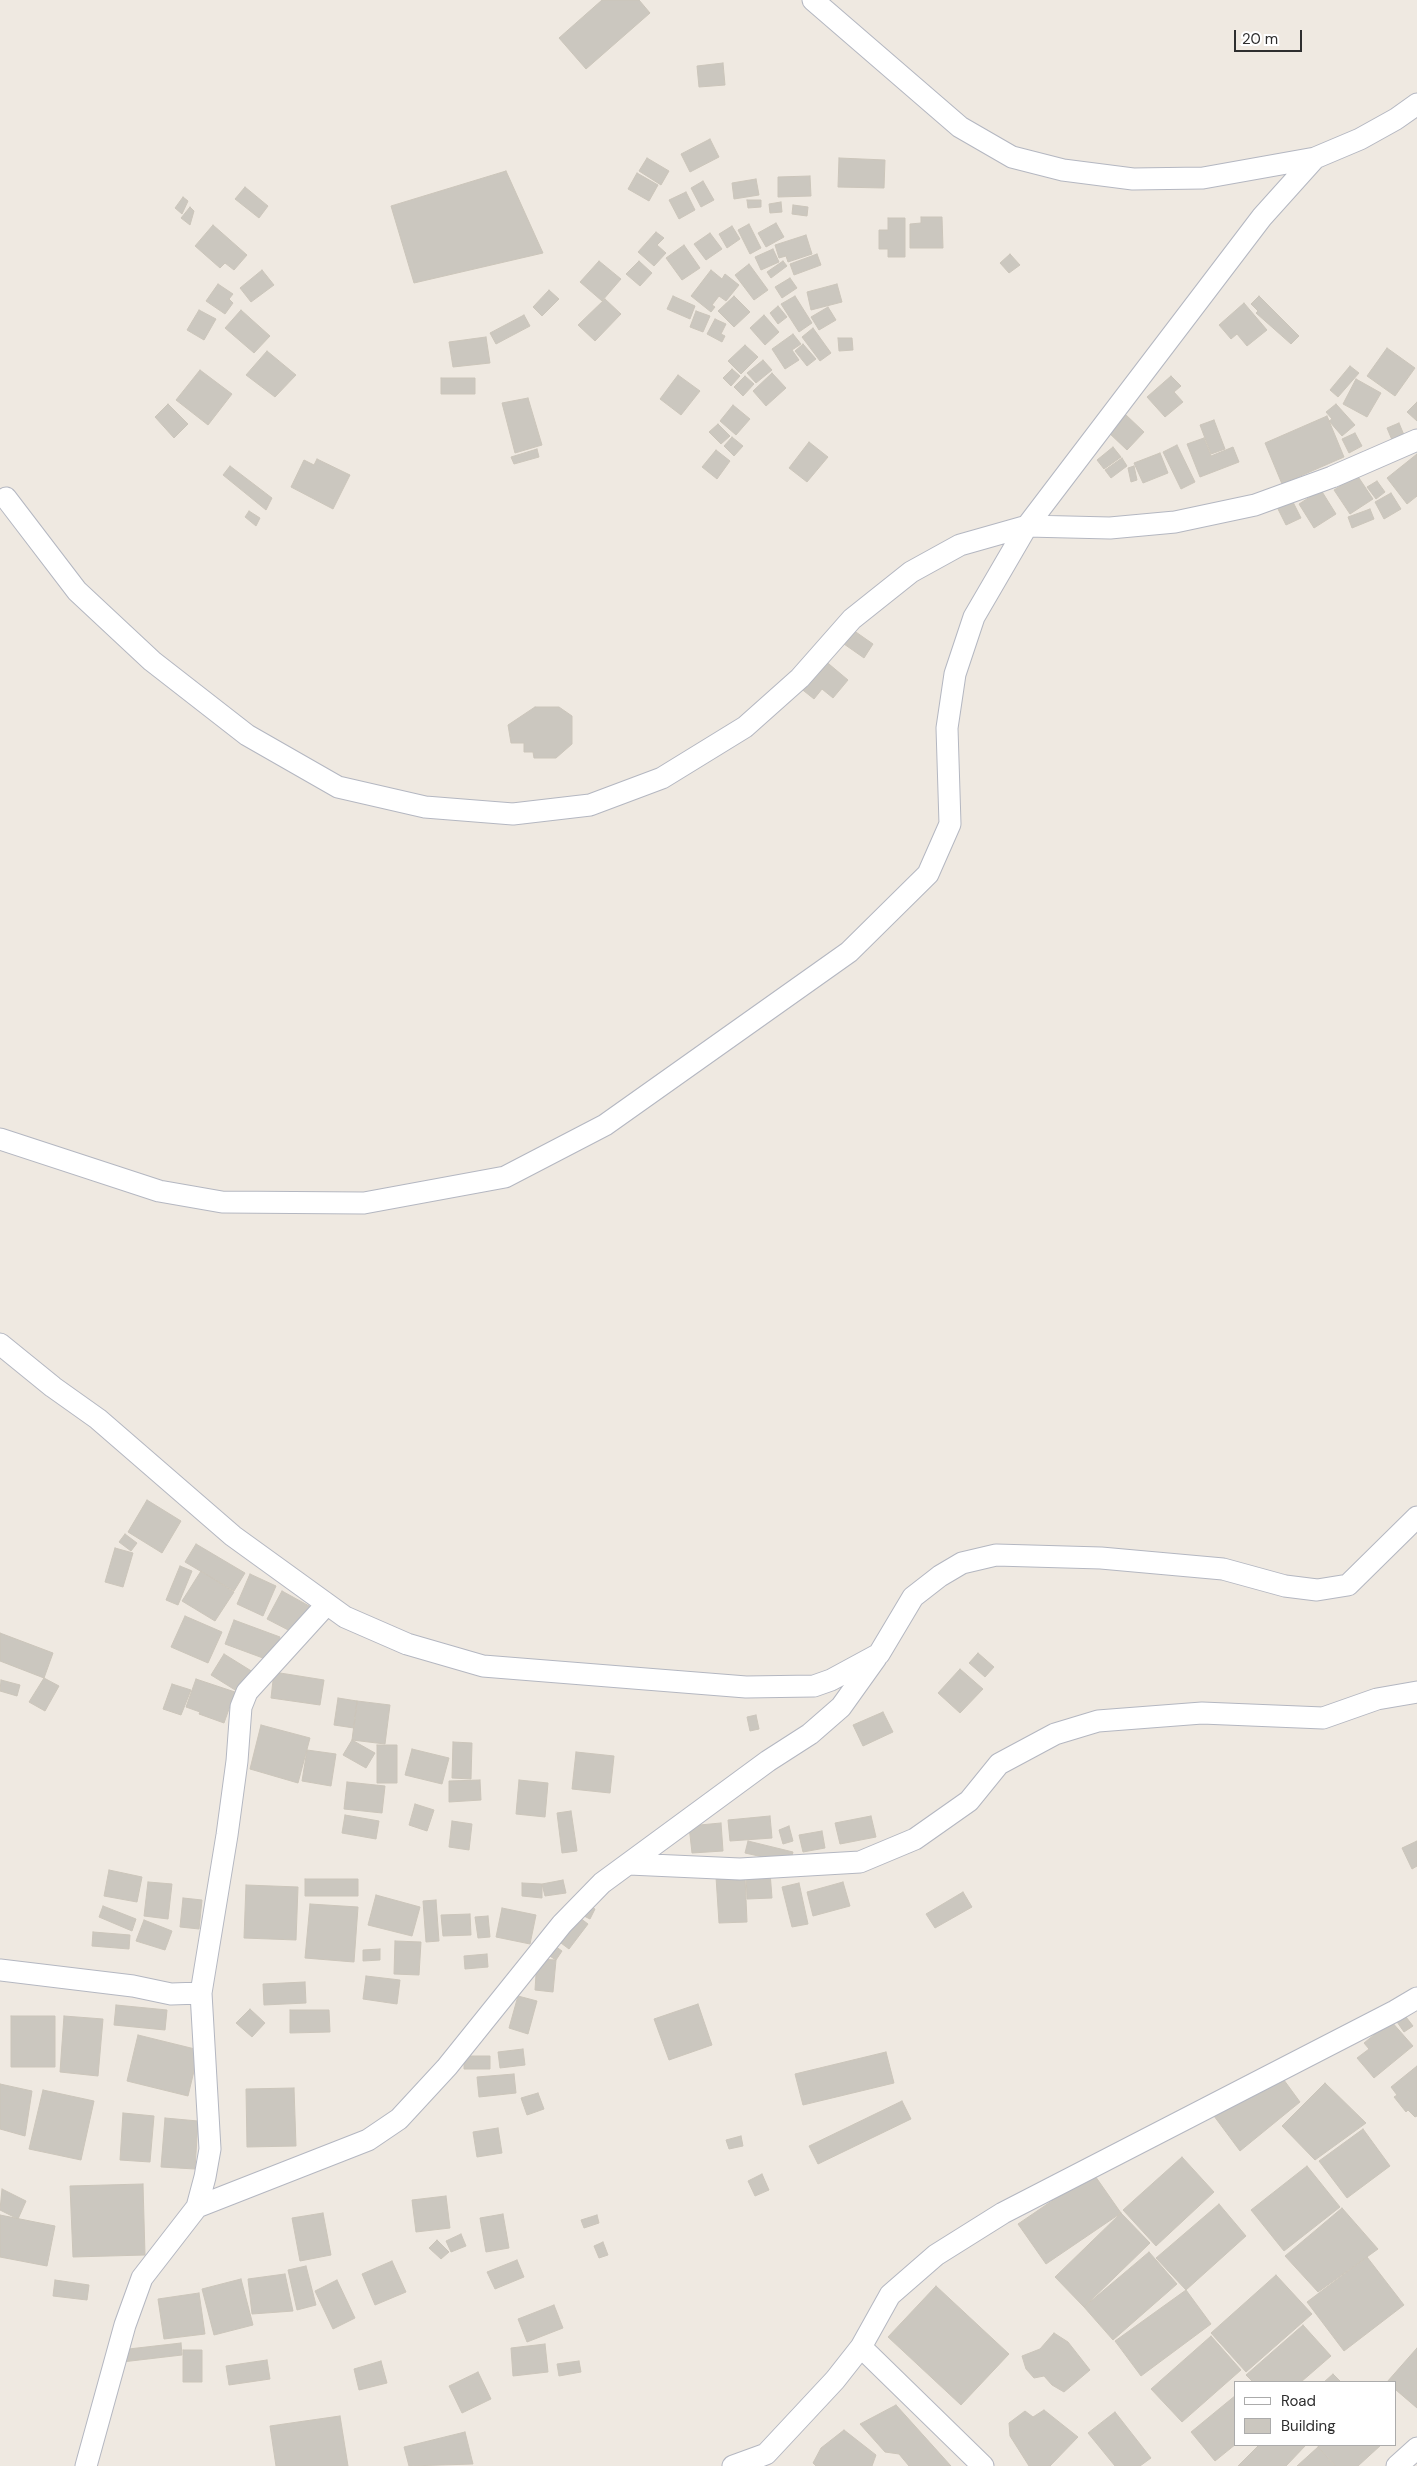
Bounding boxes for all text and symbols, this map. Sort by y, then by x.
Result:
scale bar [1237,20,1304,52]
text: 20 m [1242,29,1278,49]
legend [1234,2381,1397,2446]
text: Road [1281,2391,1316,2411]
text: Building [1281,2416,1336,2436]

